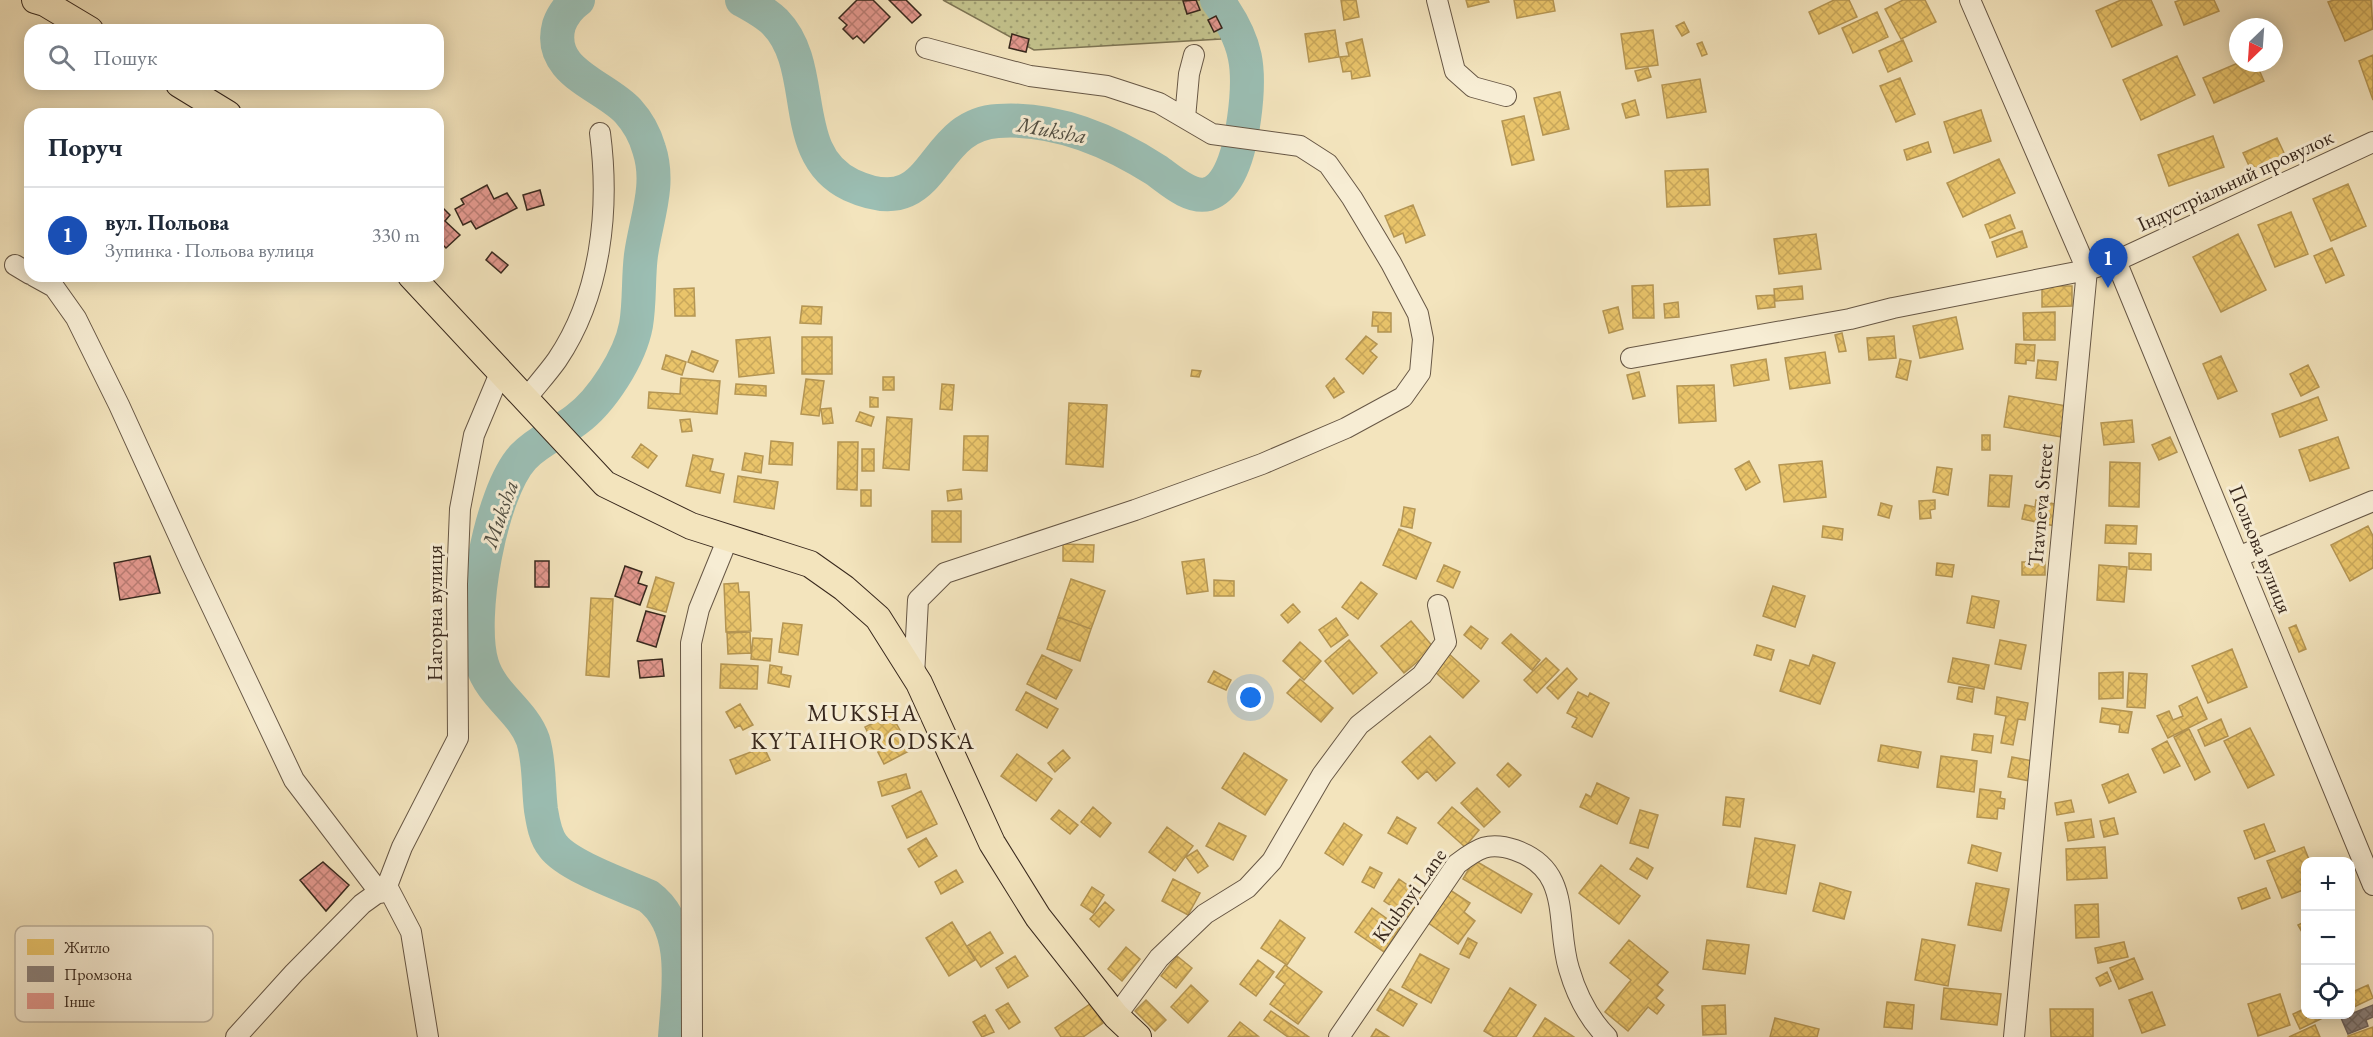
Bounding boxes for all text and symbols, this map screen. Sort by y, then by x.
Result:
north arrow [2229,18,2283,72]
search box [24,24,444,90]
icon: search [45,41,78,74]
text: Пошук [93,43,157,72]
water label: Muksha [1013,109,1089,150]
street label: Індустріальний провулок [2133,123,2337,237]
text: Поруч [48,130,123,164]
text: вул. Польова [105,208,229,237]
text: 1 [62,222,73,248]
text: 330 m [372,222,420,248]
text: Зупинка · Польова вулиця [105,237,314,263]
pin: 1 [2088,238,2128,288]
street label: Travneva Street [2021,442,2059,567]
water label: Muksha [474,476,525,554]
street label: Польова вулиця [2223,481,2299,617]
street label: Нагорна вулиця [421,545,448,681]
your location [1236,683,1265,712]
district label: MUKSHA KYTAIHORODSKA [751,697,975,756]
street label: Klubnyi Lane [1366,843,1452,947]
map controls [2301,857,2355,1019]
button: + [2301,857,2355,911]
button: − [2301,911,2355,965]
legend [15,926,213,1022]
text: Житло [63,937,110,958]
text: Промзона [64,964,133,985]
button: locate [2301,965,2355,1019]
text: Інше [64,991,95,1012]

